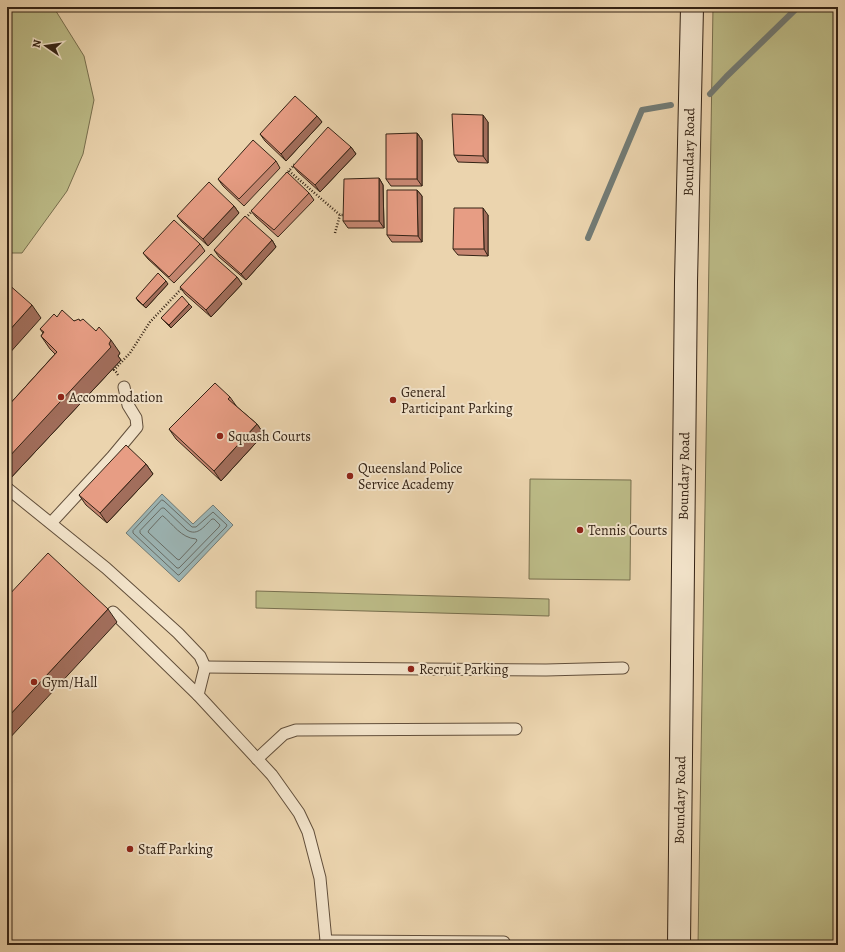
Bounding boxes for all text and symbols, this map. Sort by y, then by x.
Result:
north arrow [26,26,66,66]
text: N [29,38,45,49]
street label: Boundary Road [679,107,699,196]
place label: General Participant Parking [401,383,513,418]
place label: Accommodation [68,388,163,407]
marker: Accommodation [56,392,66,402]
marker: General Participant Parking [388,395,398,405]
place label: Squash Courts [228,427,311,446]
marker: Squash Courts [215,431,225,441]
street label: Boundary Road [674,431,694,520]
place label: Queensland Police Service Academy [358,459,463,494]
marker: Queensland Police Service Academy [345,471,355,481]
place label: Tennis Courts [588,521,667,540]
marker: Tennis Courts [575,525,585,535]
place label: Recruit Parking [419,660,509,679]
marker: Recruit Parking [406,664,416,674]
place label: Gym/Hall [42,673,98,692]
marker: Gym/Hall [29,677,39,687]
street label: Boundary Road [670,755,690,844]
place label: Staff Parking [138,840,213,859]
marker: Staff Parking [125,844,135,854]

